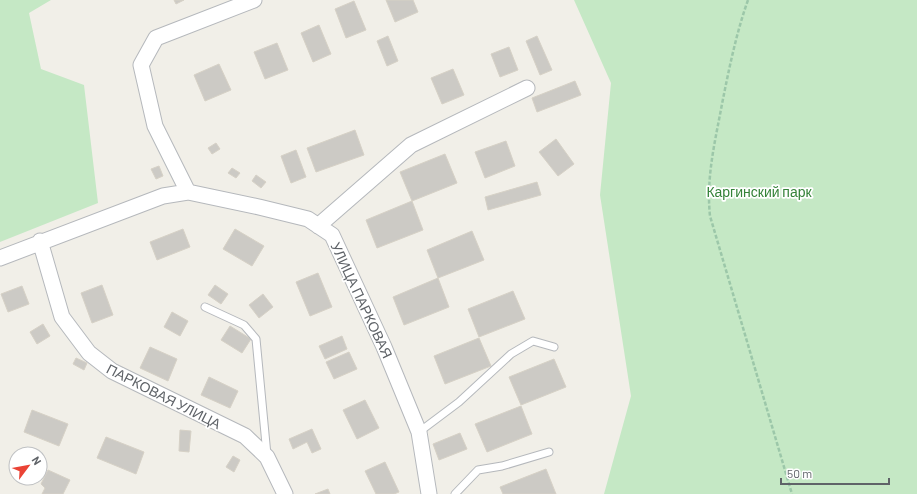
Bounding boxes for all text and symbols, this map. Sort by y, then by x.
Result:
park label: Каргинский парк [706,183,812,200]
street label: УЛИЦА ПАРКОВАЯ [328,239,396,361]
street label: ПАРКОВАЯ УЛИЦА [104,360,225,433]
north arrow [8,446,48,486]
text: N [29,454,44,467]
scale bar [781,460,889,486]
text: 50 m [787,466,812,480]

